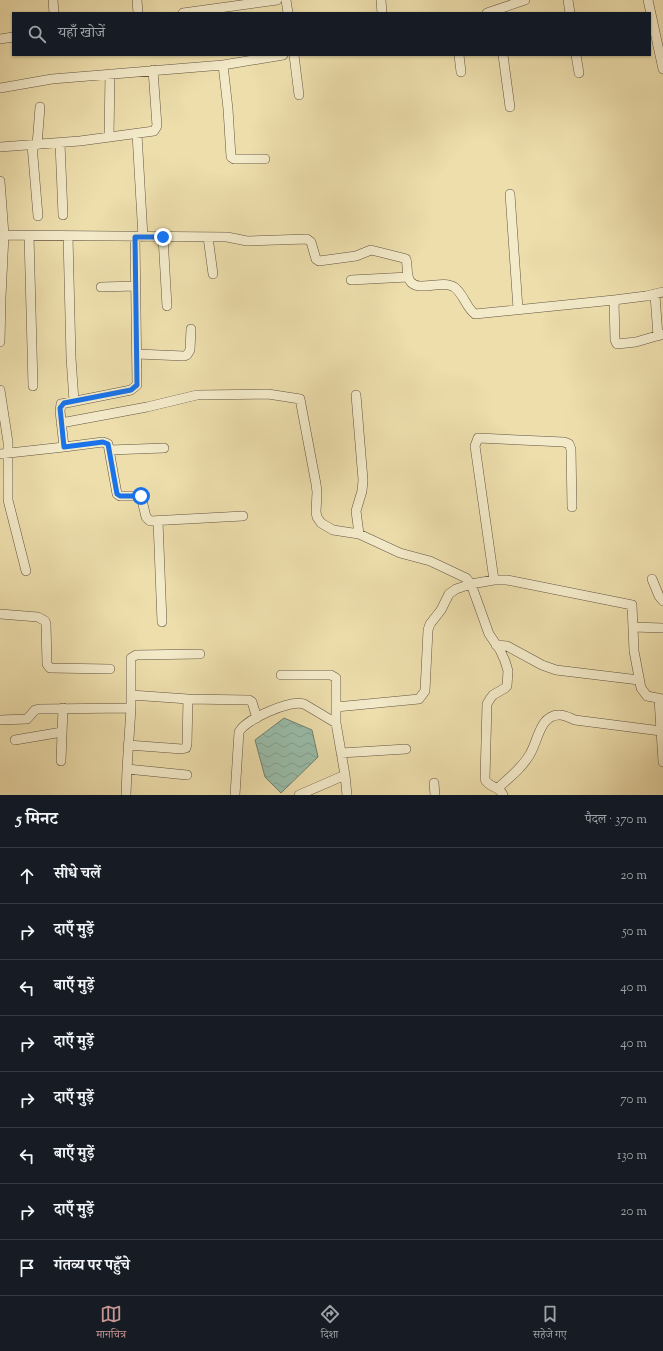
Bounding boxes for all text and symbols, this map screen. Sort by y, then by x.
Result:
search box [12,12,651,56]
icon: search [26,23,48,45]
text: यहाँ खोजें [58,23,105,44]
route end [154,228,172,246]
route start [132,487,150,505]
text: 5 मिनट [16,808,58,832]
text: पैदल · 370 m [585,811,647,829]
text: सीधे चलें [54,864,101,885]
icon: ahead [16,865,38,887]
text: 20 m [621,867,647,885]
text: दाएँ मुड़ें [54,920,94,941]
icon: right [16,921,38,943]
text: 50 m [622,923,647,941]
text: बाएँ मुड़ें [54,976,94,997]
icon: left [16,977,38,999]
text: 40 m [620,979,647,997]
text: दाएँ मुड़ें [54,1032,94,1053]
icon: right [16,1033,38,1055]
text: 40 m [620,1035,647,1053]
text: दाएँ मुड़ें [54,1088,94,1109]
icon: right [16,1089,38,1111]
text: 70 m [620,1091,647,1109]
text: बाएँ मुड़ें [54,1144,94,1165]
icon: left [16,1145,38,1167]
text: 130 m [617,1147,647,1165]
text: दाएँ मुड़ें [54,1200,94,1221]
icon: right [16,1201,38,1223]
text: 20 m [621,1203,647,1221]
text: गंतव्य पर पहुँचे [54,1256,130,1277]
icon: arrive [16,1257,38,1279]
tab: मानचित्र [96,1303,126,1345]
tab: दिशा [319,1303,341,1345]
tab: सहेजे गए [533,1303,567,1345]

